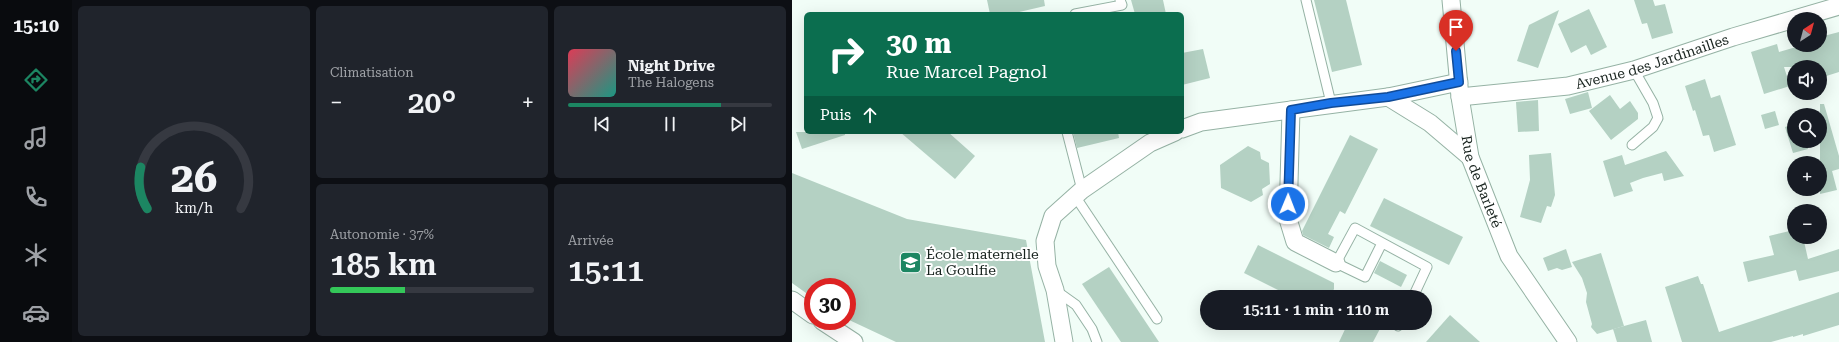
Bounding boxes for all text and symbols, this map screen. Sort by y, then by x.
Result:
pin [1439,10,1473,51]
north arrow [1787,12,1827,52]
map controls [1787,12,1827,244]
text: 15:10 [13,15,59,36]
icon: arrive [1445,16,1467,38]
text: 30 m [886,27,951,60]
icon: right [820,28,872,80]
street label: Avenue des Jardinailles [1574,31,1731,92]
text: Night Drive [628,57,715,75]
button: sound [1787,60,1827,100]
text: Rue Marcel Pagnol [886,61,1047,82]
text: Climatisation [330,65,414,80]
icon: directions [22,66,50,94]
text: The Halogens [628,75,714,90]
text: 20° [408,85,456,120]
text: − [330,90,342,115]
text: + [522,90,534,115]
icon: ahead [859,104,881,126]
text: Puis [820,106,851,124]
button: search [1787,108,1827,148]
icon: previous [591,113,613,135]
icon: pause [659,113,681,135]
icon: next [727,113,749,135]
icon: music [22,124,50,152]
street label: Rue de Barleté [1459,134,1505,230]
text: 26 [171,153,217,202]
button: + [1787,156,1827,196]
icon: phone [22,183,50,211]
position arrow [1267,183,1309,225]
text: km/h [175,200,213,216]
button: − [1787,204,1827,244]
text: Autonomie · 37% [330,227,434,242]
text: Arrivée [568,233,614,248]
icon: climate [22,241,50,269]
place label: École maternelle La Goulfie [926,246,1039,278]
text: 185 km [330,247,437,282]
school or university icon: École maternelle La Goulfie [898,249,924,275]
text: 15:11 [568,253,644,288]
speed limit sign: 30 [804,278,856,330]
icon: car [22,299,50,327]
text: 15:11 · 1 min · 110 m [1243,301,1389,319]

